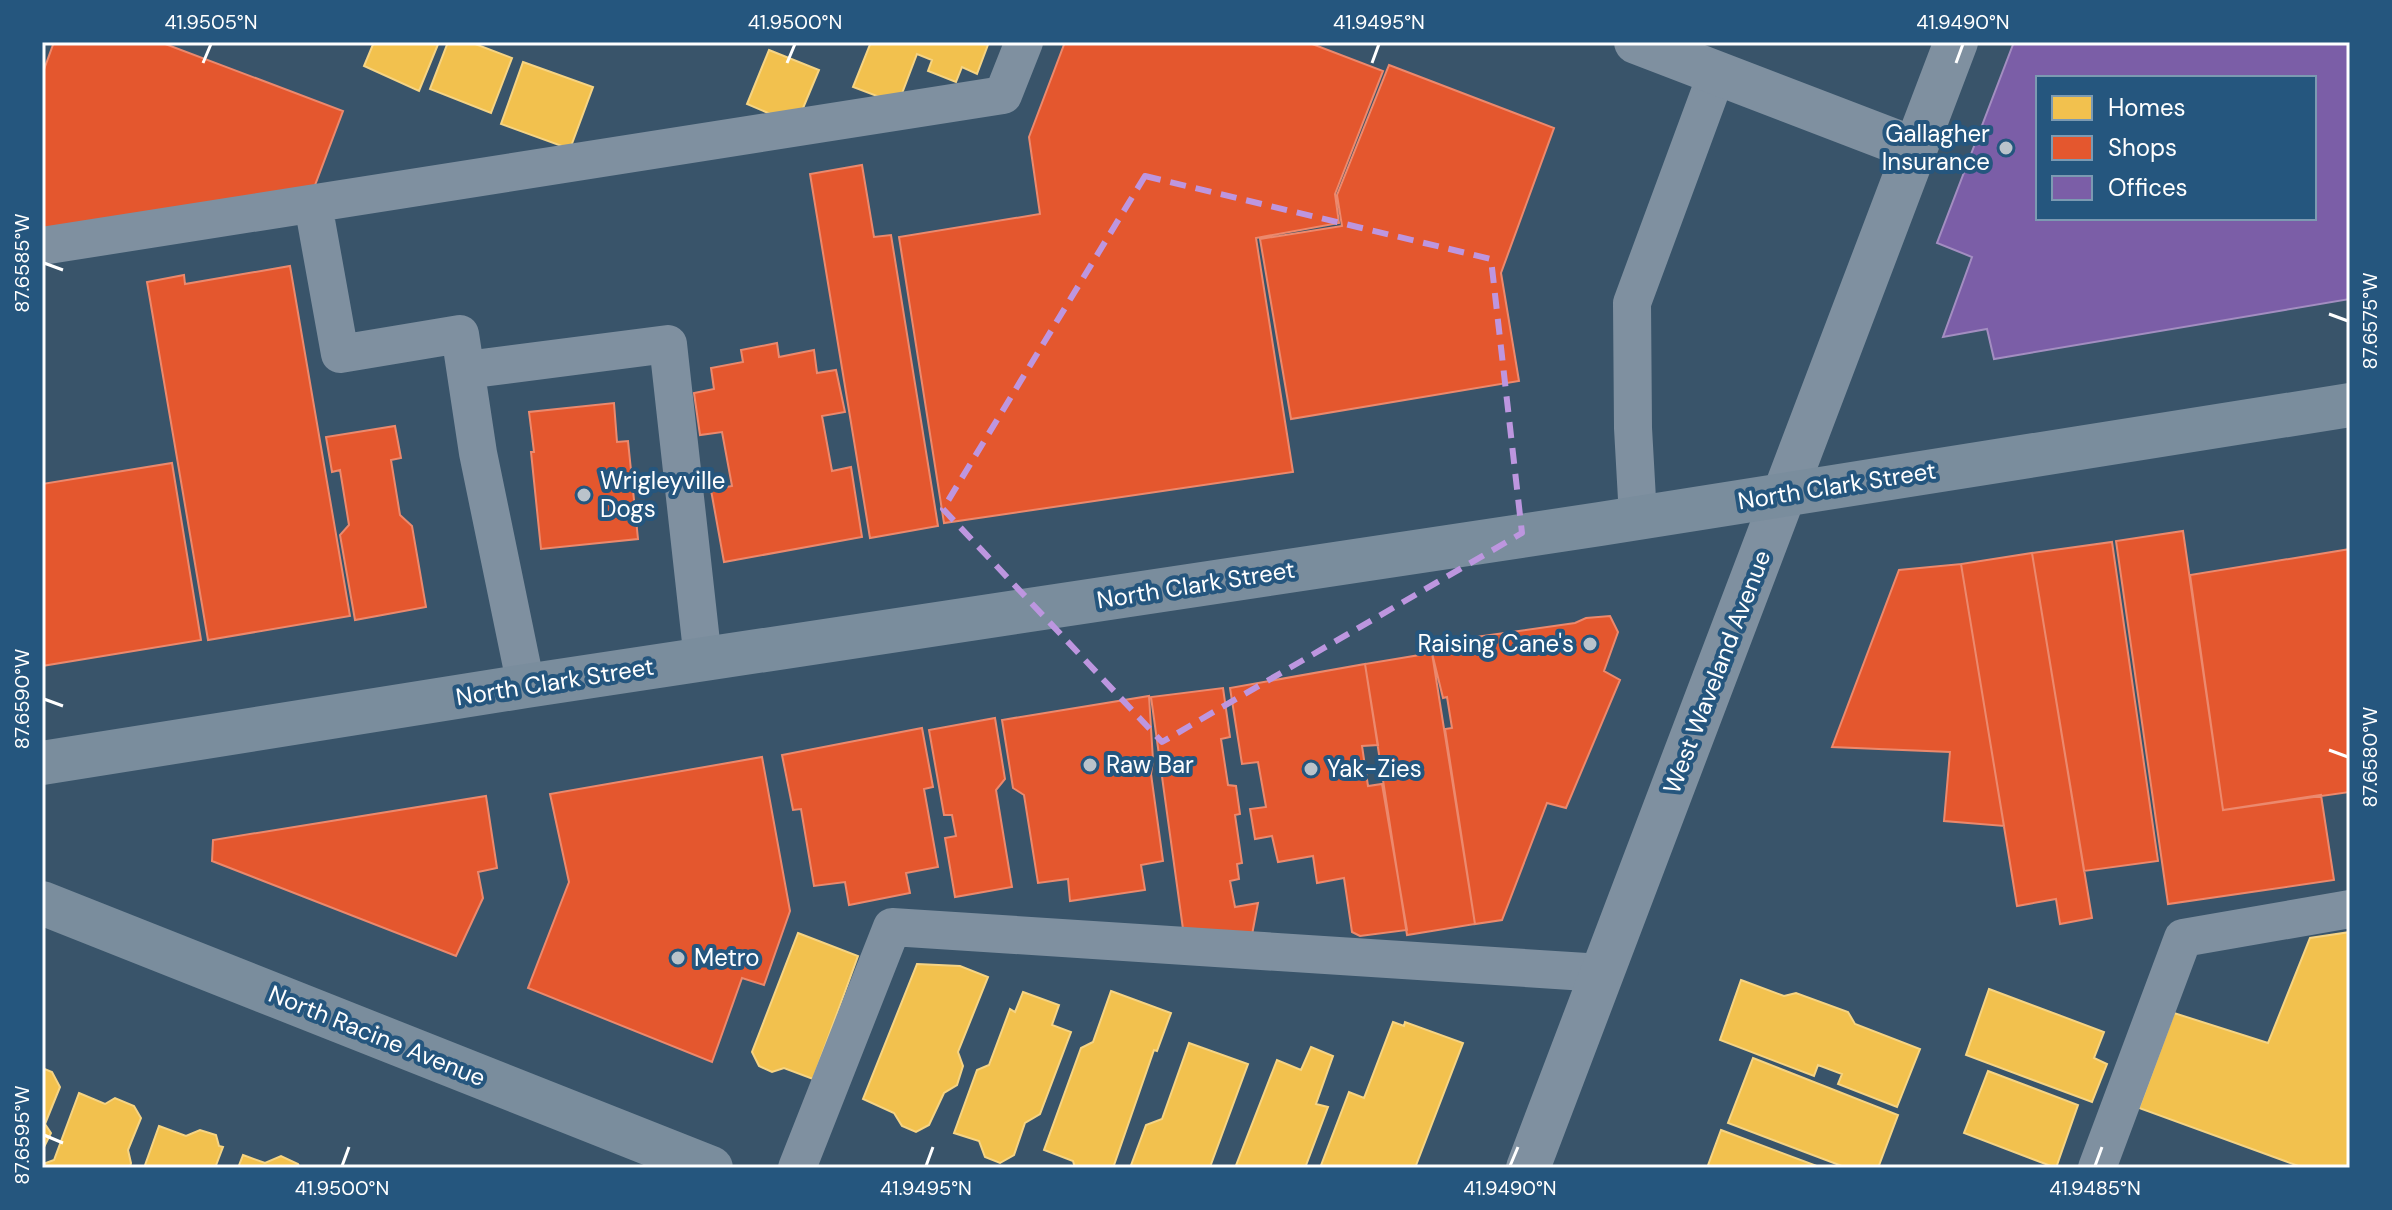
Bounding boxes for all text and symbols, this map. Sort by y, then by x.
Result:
text: 41.9505°N [164,9,258,35]
text: 41.9500°N [748,9,842,35]
text: 41.9495°N [1333,9,1425,35]
text: 41.9490°N [1916,9,2010,35]
legend [2036,76,2316,220]
text: Homes [2108,92,2186,123]
place label: Gallagher Insurance [1882,118,1990,177]
text: Shops [2108,132,2177,163]
marker: Gallagher Insurance [1997,139,2015,157]
text: Offices [2108,172,2188,203]
text: 87.6585°W [9,213,35,313]
text: 87.6575°W [2357,272,2383,370]
street label: North Clark Street [1736,455,1938,516]
place label: Wrigleyville Dogs [600,465,725,524]
marker: Wrigleyville Dogs [575,486,593,504]
street label: West Waveland Avenue [1656,546,1777,798]
street label: North Clark Street [1095,554,1297,615]
place label: Raising Cane's [1417,628,1574,659]
marker: Raising Cane's [1581,635,1599,653]
text: 87.6590°W [9,649,35,749]
street label: North Clark Street [454,651,656,712]
text: 87.6580°W [2357,707,2383,807]
place label: Raw Bar [1106,749,1194,780]
place label: Yak-Zies [1327,753,1422,784]
marker: Raw Bar [1081,756,1099,774]
marker: Yak-Zies [1302,760,1320,778]
place label: Metro [694,942,759,973]
marker: Metro [669,949,687,967]
street label: North Racine Avenue [264,978,490,1093]
text: 87.6595°W [9,1085,35,1185]
text: 41.9500°N [295,1175,389,1201]
text: 41.9495°N [880,1175,972,1201]
text: 41.9490°N [1463,1175,1557,1201]
text: 41.9485°N [2049,1175,2141,1201]

